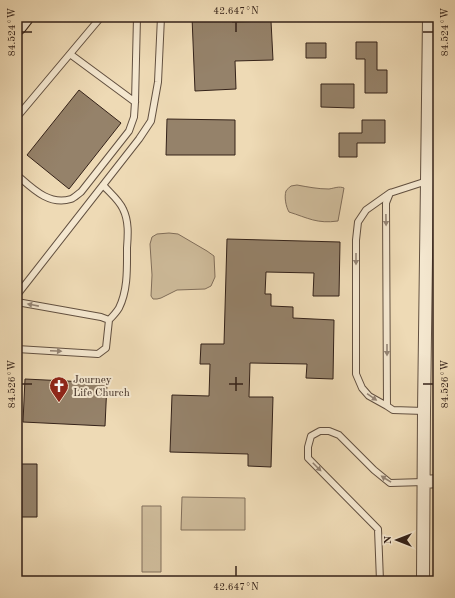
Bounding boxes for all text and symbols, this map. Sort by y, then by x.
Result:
text: 42.647°N [213,6,259,16]
text: 84.524°W [7,8,17,56]
text: 84.524°W [440,8,450,56]
one-way arrow [383,214,389,227]
one-way arrow [353,253,359,266]
one-way arrow [27,301,39,307]
one-way arrow [383,344,390,356]
one-way arrow [50,348,62,355]
text: 84.526°W [7,360,17,408]
text: 84.526°W [440,360,450,408]
church icon: Journey Life Church [48,375,70,403]
place label: Journey Life Church [73,375,130,399]
one-way arrow [367,393,377,401]
one-way arrow [312,462,322,472]
one-way arrow [381,476,392,483]
north arrow [377,520,417,560]
text: N [383,535,394,544]
text: 42.647°N [213,582,259,592]

